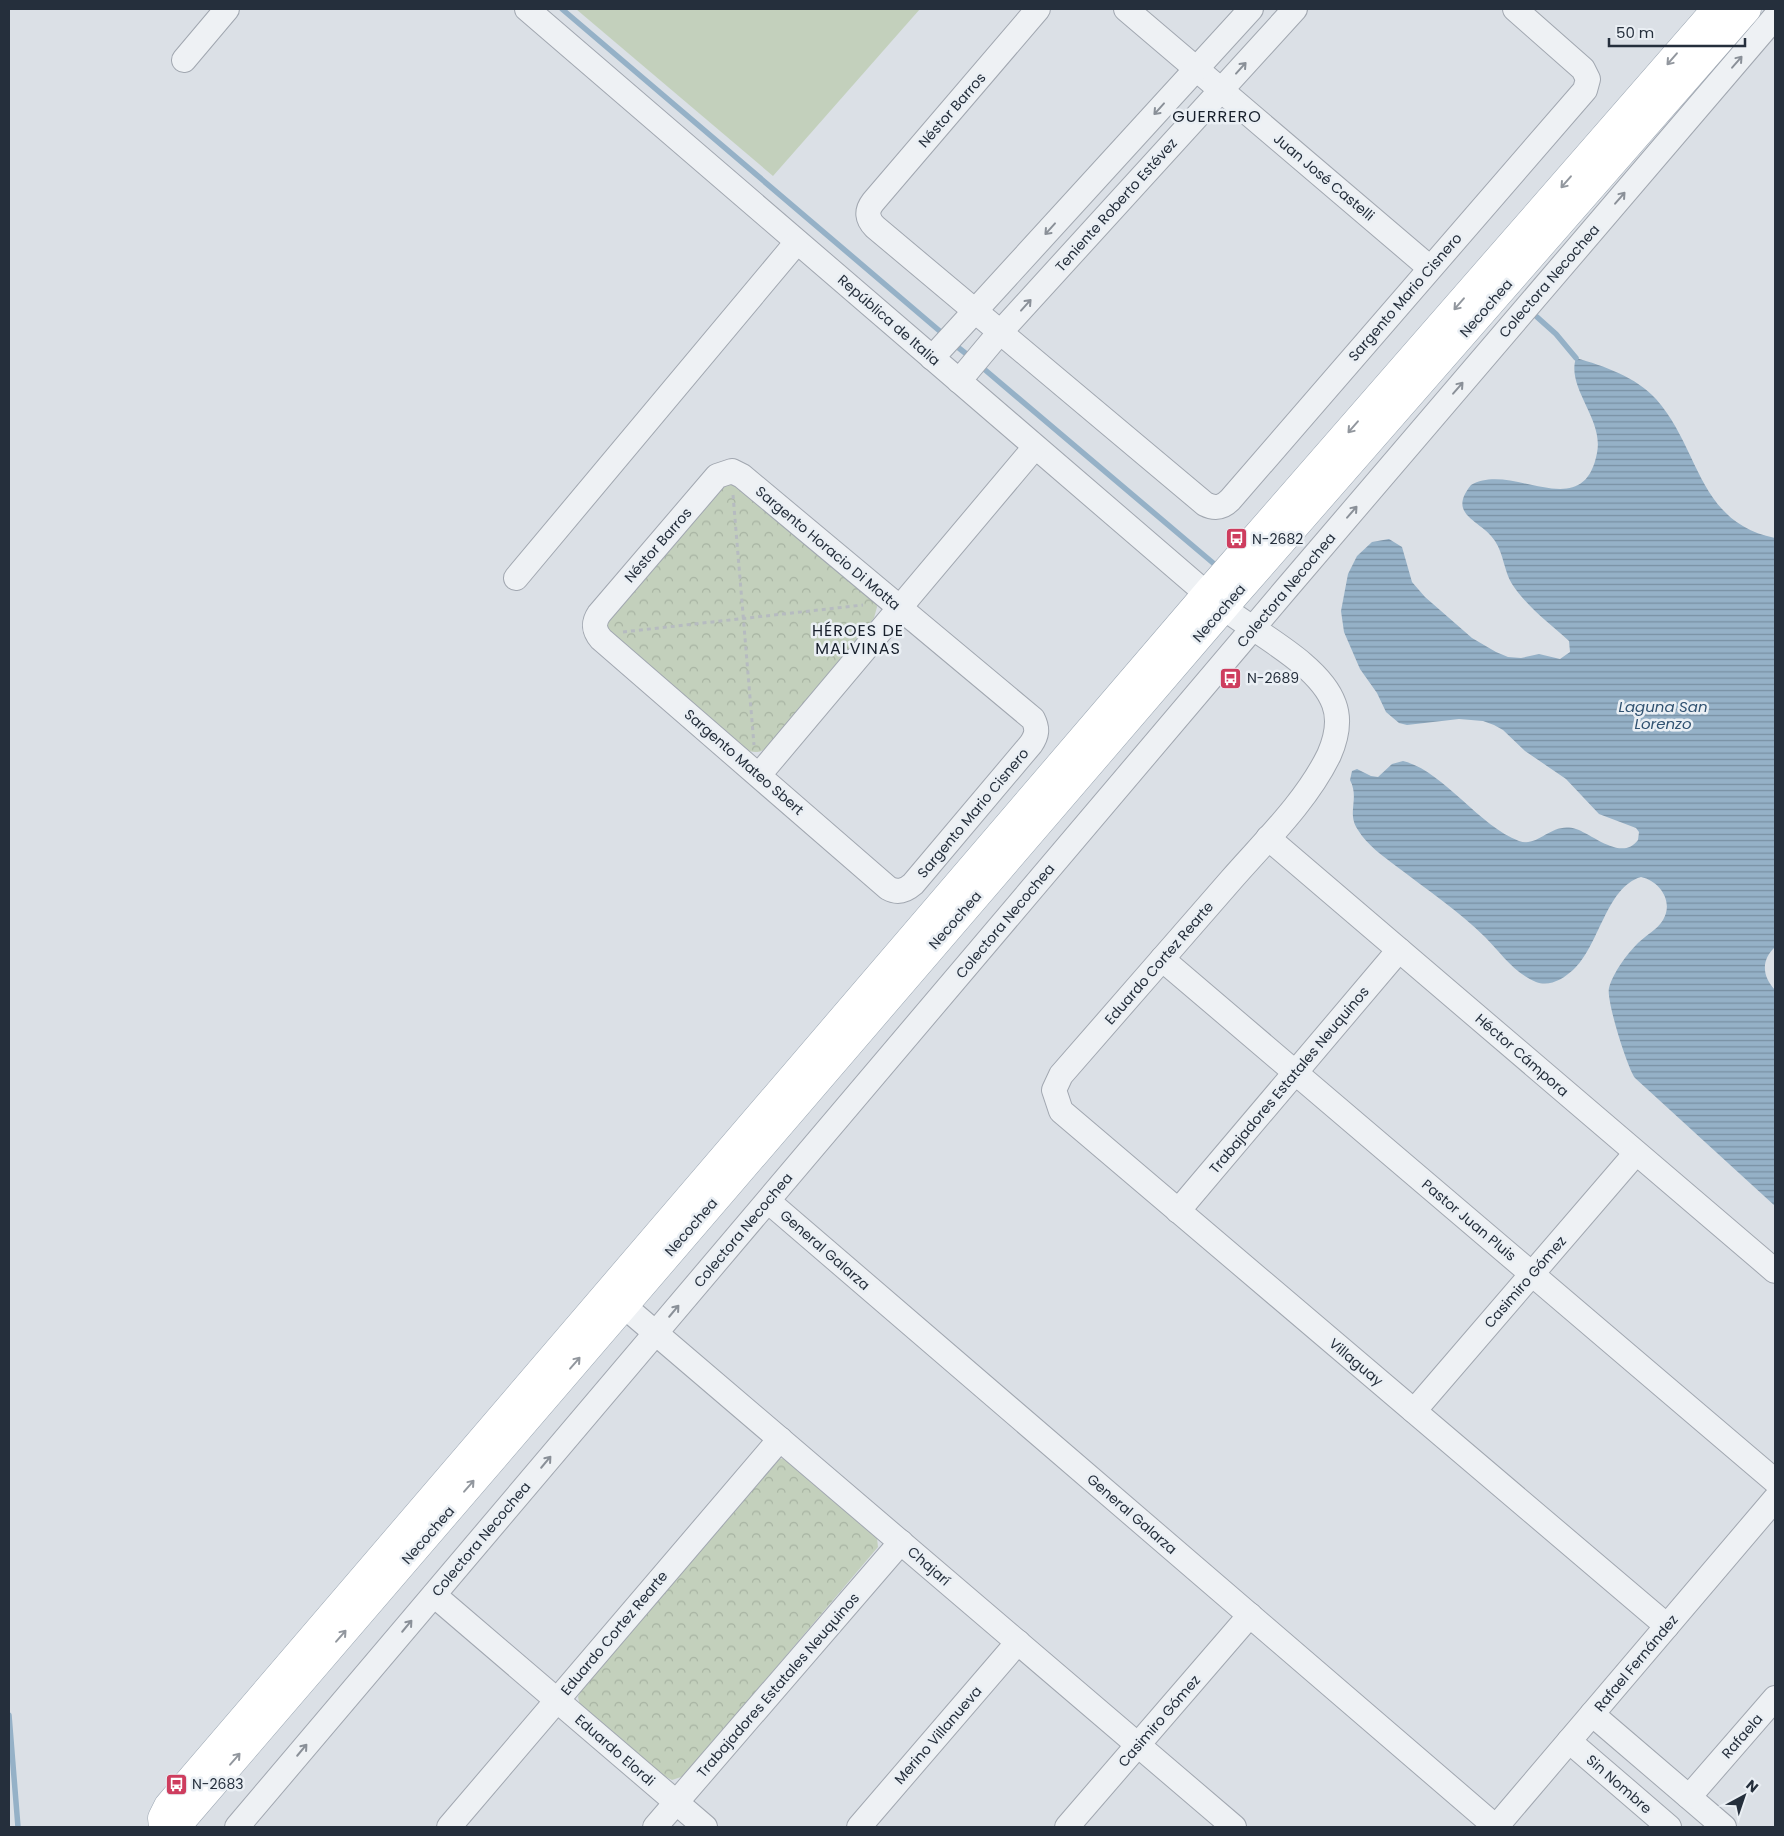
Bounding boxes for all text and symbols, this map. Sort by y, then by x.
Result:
scale bar [1609,15,1745,47]
text: 50 m [1616,22,1654,43]
one-way arrow [1667,52,1678,65]
one-way arrow [1732,55,1743,68]
one-way arrow [1235,62,1247,75]
street label: Néstor Barros [914,68,990,152]
one-way arrow [1153,103,1165,116]
district label: GUERRERO [1172,105,1262,128]
street label: Juan José Castelli [1269,129,1379,225]
street label: Teniente Roberto Estévez [1050,134,1182,276]
one-way arrow [1560,175,1572,188]
one-way arrow [1615,192,1626,205]
street label: Colectora Necochea [1494,220,1604,342]
one-way arrow [1044,223,1056,236]
street label: Sargento Mario Cisnero [1344,229,1466,365]
street label: República de Italia [833,270,945,370]
street label: Necochea [1455,274,1517,342]
one-way arrow [1020,298,1031,311]
one-way arrow [1454,298,1465,311]
one-way arrow [1452,382,1463,395]
one-way arrow [1347,420,1358,433]
street label: Sargento Horacio Di Motta [751,481,905,615]
street label: Néstor Barros [620,503,696,587]
one-way arrow [1346,505,1358,518]
bus stop icon: N-2682 [1224,527,1248,551]
street label: Colectora Necochea [1232,528,1340,652]
place label: N-2682 [1252,529,1303,549]
street label: Necochea [1188,579,1250,647]
district label: HÉROES DE MALVINAS [812,619,904,660]
bus stop icon: N-2689 [1219,666,1243,690]
place label: N-2689 [1247,668,1299,688]
water label: Laguna San Lorenzo [1618,696,1708,734]
street label: Sargento Mateo Sbert [680,704,808,820]
street label: Sargento Mario Cisnero [913,744,1033,882]
street label: Colectora Necochea [951,859,1059,983]
street label: Necochea [924,886,986,954]
street label: Eduardo Cortez Rearte [1100,897,1218,1029]
street label: Trabajadores Estatales Neuquinos [1205,982,1373,1178]
street label: Héctor Cámpora [1471,1009,1573,1101]
street label: Colectora Necochea [689,1168,797,1292]
street label: Pastor Juan Pluis [1417,1175,1521,1265]
street label: Necochea [660,1193,722,1261]
street label: General Galarza [776,1205,874,1295]
street label: Casimiro Gómez [1479,1232,1571,1332]
one-way arrow [668,1305,680,1318]
street label: Villaguay [1325,1333,1387,1391]
one-way arrow [569,1356,581,1369]
one-way arrow [541,1456,552,1469]
street label: General Galarza [1083,1469,1181,1559]
street label: Colectora Necochea [427,1477,535,1601]
one-way arrow [464,1480,475,1493]
street label: Necochea [397,1501,459,1569]
street label: Chajarí [903,1542,955,1591]
street label: Eduardo Cortez Rearte [556,1566,672,1700]
street label: Trabajadores Estatales Neuquinos [692,1588,864,1782]
street label: Rafael Fernández [1590,1610,1682,1716]
one-way arrow [402,1620,413,1633]
one-way arrow [335,1629,346,1642]
street label: Casimiro Gómez [1113,1671,1205,1771]
street label: Merino Villanueva [890,1682,986,1788]
street label: Rafaela [1717,1709,1767,1763]
street label: Eduardo Elordi [571,1710,659,1790]
one-way arrow [297,1744,308,1757]
street label: Sin Nombre [1582,1750,1656,1818]
one-way arrow [229,1753,240,1766]
north arrow [1719,1771,1769,1821]
bus stop icon: N-2683 [164,1772,188,1796]
place label: N-2683 [192,1774,244,1794]
text: N [1742,1775,1763,1797]

